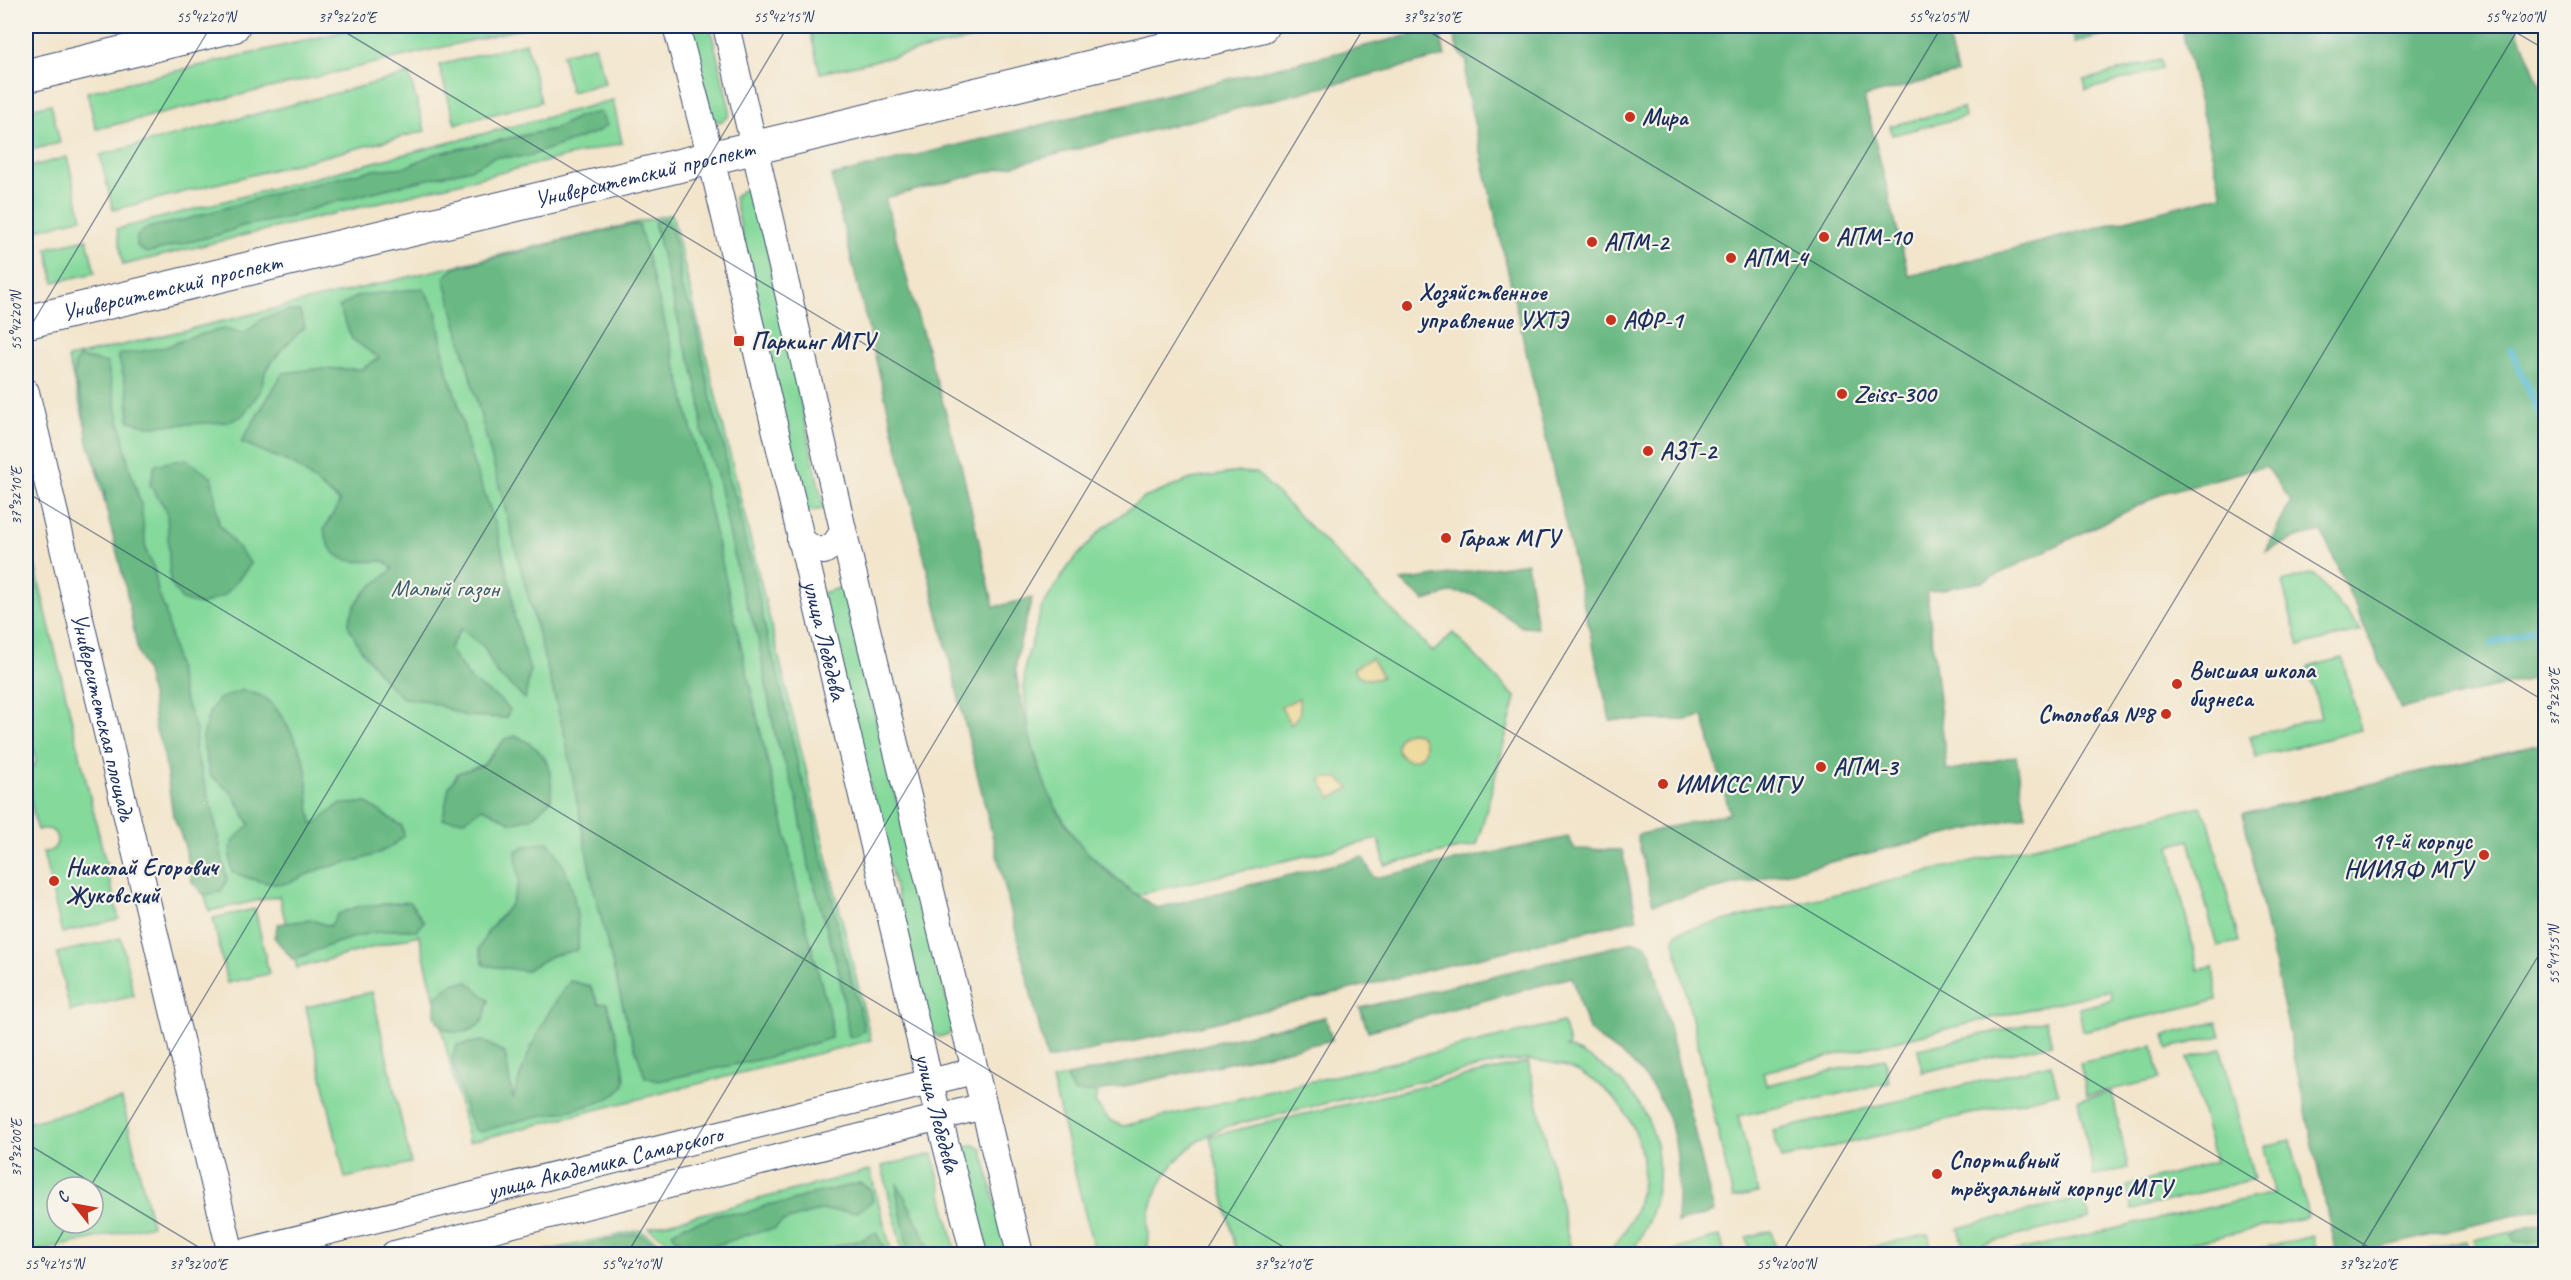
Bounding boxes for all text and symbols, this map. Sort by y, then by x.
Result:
text: 55°42'20"N [176,8,239,27]
text: 37°32'20"E [318,8,378,27]
text: 55°42'15"N [753,8,816,27]
text: 37°32'30"E [1403,8,1463,27]
text: 55°42'05"N [1908,8,1971,27]
text: 55°42'00"N [2485,8,2548,27]
place label: Мира [1642,102,1689,132]
marker: Мира [1623,110,1637,124]
street label: Университетский проспект [531,133,758,215]
place label: АПМ-10 [1836,222,1913,252]
place label: АПМ-2 [1604,227,1671,257]
marker: АПМ-10 [1817,230,1831,244]
marker: АПМ-2 [1585,235,1599,249]
place label: АПМ-4 [1743,243,1811,273]
street label: Университетский проспект [59,246,286,328]
marker: АПМ-4 [1724,251,1738,265]
place label: Хозяйственное управление УХТЭ [1417,277,1570,335]
text: 55°42'20"N [7,288,26,351]
marker: Хозяйственное управление УХТЭ [1400,299,1414,313]
place label: АФР-1 [1623,305,1685,335]
marker: АФР-1 [1604,313,1618,327]
place label: Паркинг МГУ [751,326,879,356]
marker: Паркинг МГУ [732,334,746,348]
place label: Zeiss-300 [1854,379,1938,409]
marker: Zeiss-300 [1835,387,1849,401]
place label: АЗТ-2 [1660,436,1718,466]
marker: АЗТ-2 [1641,444,1655,458]
text: 37°32'10"E [7,465,26,525]
place label: Гараж МГУ [1458,523,1563,553]
marker: Гараж МГУ [1439,531,1453,545]
park label: Малый газон [391,573,501,603]
street label: улица Лебедева [796,575,854,705]
street label: Университетская площадь [64,610,143,825]
place label: Высшая школа бизнеса [2189,655,2317,714]
text: 37°32'30"E [2545,666,2564,726]
marker: Высшая школа бизнеса [2170,677,2184,691]
place label: Столовая №8 [2038,699,2157,729]
marker: Столовая №8 [2159,707,2173,721]
place label: АПМ-3 [1833,752,1900,782]
marker: АПМ-3 [1814,760,1828,774]
place label: ИМИСС МГУ [1675,769,1804,799]
marker: ИМИСС МГУ [1656,777,1670,791]
place label: 19-й корпус НИИЯФ МГУ [2344,826,2476,884]
marker: 19-й корпус НИИЯФ МГУ [2477,848,2491,862]
place label: Николай Егорович Жуковский [66,852,220,910]
marker: Николай Егорович Жуковский [47,874,61,888]
text: 55°41'55"N [2545,922,2564,985]
street label: улица Лебедева [908,1048,968,1177]
text: 37°32'00"E [7,1117,26,1177]
street label: улица Академика Самарского [482,1118,728,1207]
place label: Спортивный трёхзальный корпус МГУ [1949,1145,2175,1204]
marker: Спортивный трёхзальный корпус МГУ [1930,1167,1944,1181]
north arrow [45,1175,105,1235]
text: С [52,1187,75,1206]
text: 55°42'15"N [24,1255,87,1274]
text: 37°32'00"E [169,1255,229,1274]
text: 55°42'10"N [601,1255,664,1274]
text: 37°32'10"E [1254,1255,1314,1274]
text: 55°42'00"N [1756,1255,1819,1274]
text: 37°32'20"E [2339,1255,2399,1274]

